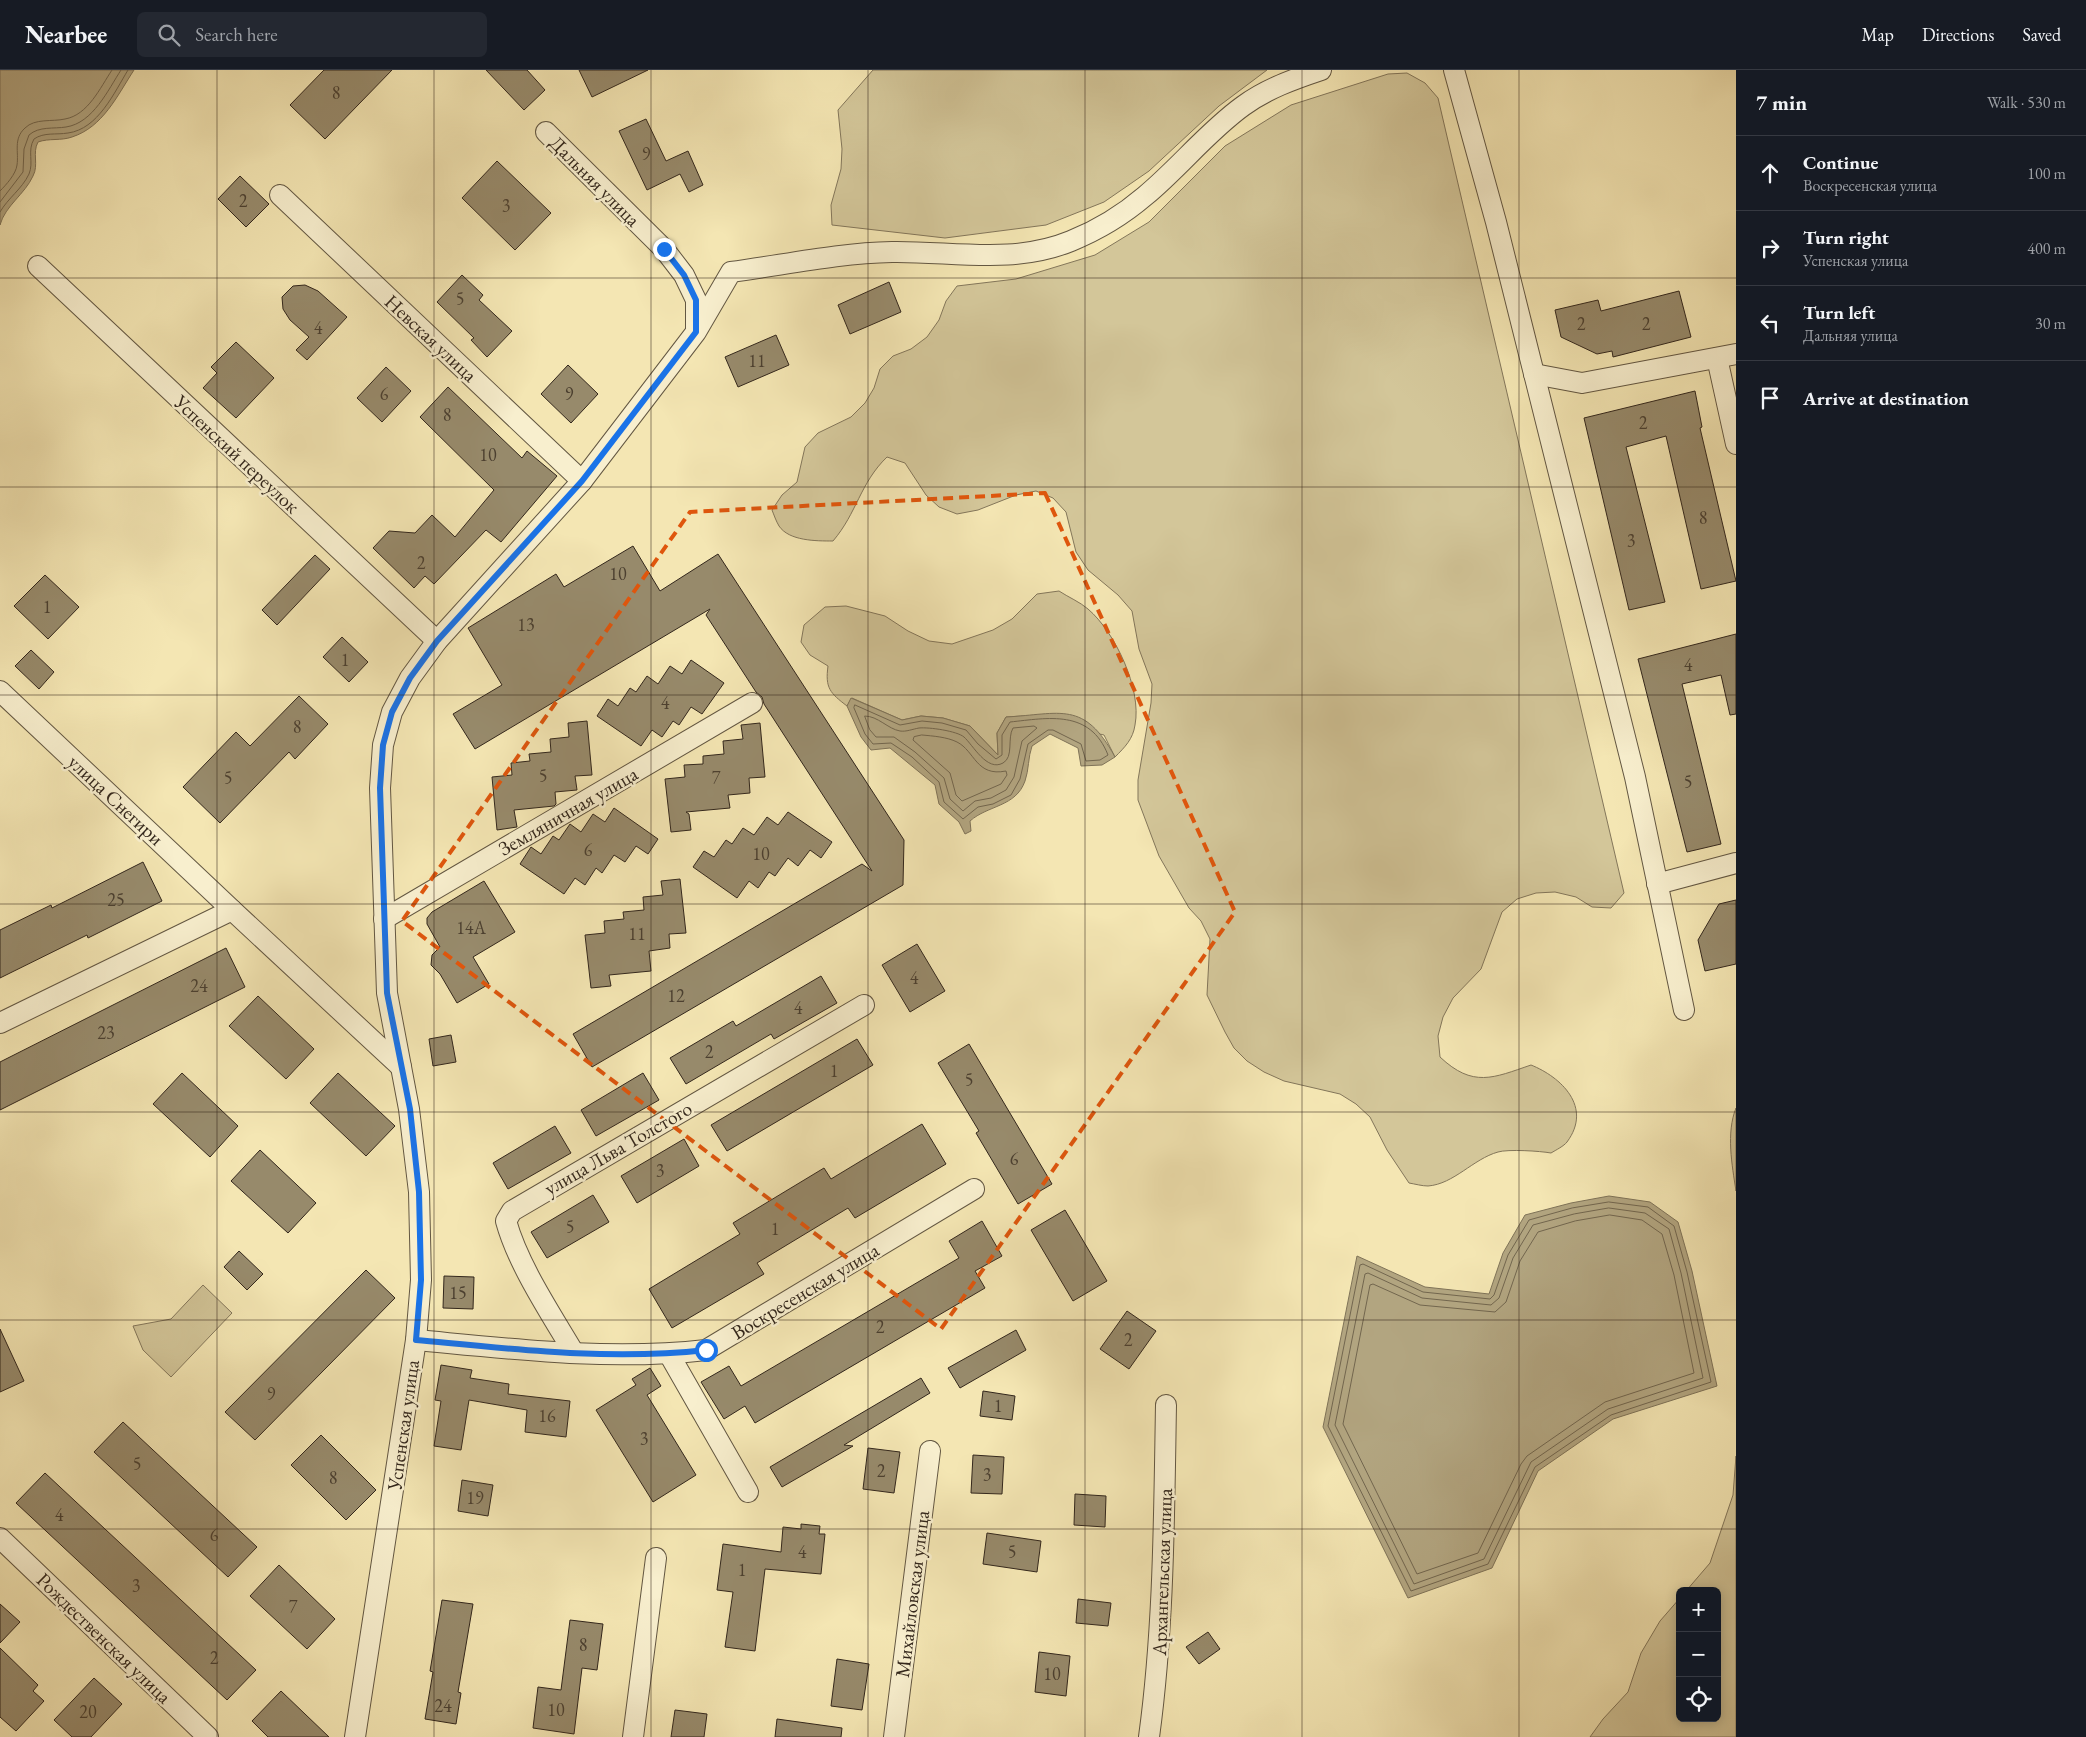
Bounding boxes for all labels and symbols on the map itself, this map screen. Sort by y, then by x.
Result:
house number: 8 [332,81,340,104]
street label: Дальняя улица [544,130,646,232]
house number: 9 [642,142,651,165]
house number: 2 [239,189,248,212]
house number: 3 [502,194,510,217]
route end [653,238,676,261]
house number: 5 [456,287,464,310]
street label: Невская улица [379,289,483,387]
house number: 2 [1577,312,1586,335]
house number: 2 [1642,312,1651,335]
house number: 4 [314,316,323,339]
house number: 11 [748,349,766,372]
house number: 6 [380,382,389,405]
house number: 9 [565,382,574,405]
street label: Успенский переулок [168,388,306,519]
house number: 8 [443,403,451,426]
house number: 2 [1639,411,1648,434]
house number: 10 [479,443,497,466]
house number: 8 [1699,506,1707,529]
house number: 3 [1627,529,1635,552]
house number: 2 [417,551,426,574]
house number: 10 [609,562,627,585]
house number: 1 [43,595,51,618]
house number: 13 [517,613,535,636]
house number: 1 [341,648,349,671]
house number: 4 [1684,653,1693,676]
house number: 4 [661,691,670,714]
house number: 8 [293,715,301,738]
street label: улица Снегири [63,749,170,851]
street label: Земляничная улица [493,760,643,862]
house number: 5 [539,764,547,787]
house number: 5 [224,766,232,789]
house number: 7 [712,766,721,789]
house number: 5 [1684,770,1692,793]
house number: 6 [584,838,593,861]
house number: 10 [752,842,770,865]
house number: 25 [107,888,125,911]
house number: 14А [456,916,486,939]
house number: 11 [628,922,646,945]
house number: 4 [910,966,919,989]
house number: 24 [190,974,208,997]
house number: 12 [667,984,685,1007]
house number: 4 [794,996,803,1019]
house number: 23 [97,1021,115,1044]
house number: 2 [705,1040,714,1063]
house number: 1 [830,1059,838,1082]
house number: 5 [965,1068,973,1091]
street label: улица Льва Толстого [539,1095,697,1201]
house number: 6 [1010,1147,1019,1170]
house number: 3 [656,1159,664,1182]
house number: 5 [566,1215,574,1238]
house number: 1 [771,1217,779,1240]
street label: Воскресенская улица [726,1237,884,1345]
house number: 15 [449,1281,467,1304]
house number: 2 [876,1315,885,1338]
house number: 2 [1124,1328,1133,1351]
route start [695,1339,718,1362]
street label: Успенская улица [381,1358,425,1493]
house number: 9 [267,1382,276,1405]
house number: 1 [994,1394,1002,1417]
house number: 16 [538,1404,556,1427]
house number: 3 [640,1427,648,1450]
house number: 5 [133,1452,141,1475]
house number: 2 [877,1459,886,1482]
house number: 3 [983,1463,991,1486]
house number: 8 [329,1466,337,1489]
house number: 19 [466,1486,484,1509]
street label: Архангельская улица [1146,1488,1178,1657]
house number: 4 [55,1503,64,1526]
street label: Михайловская улица [889,1509,935,1679]
house number: 6 [210,1523,219,1546]
house number: 4 [798,1540,807,1563]
house number: 5 [1008,1540,1016,1563]
house number: 1 [738,1558,746,1581]
street label: Рождественская улица [31,1567,177,1709]
house number: 3 [132,1574,140,1597]
house number: 7 [289,1595,298,1618]
house number: 8 [579,1633,587,1656]
house number: 2 [210,1646,219,1669]
house number: 10 [1043,1662,1061,1685]
house number: 24 [434,1694,452,1717]
house number: 10 [547,1698,565,1721]
house number: 20 [79,1700,97,1723]

